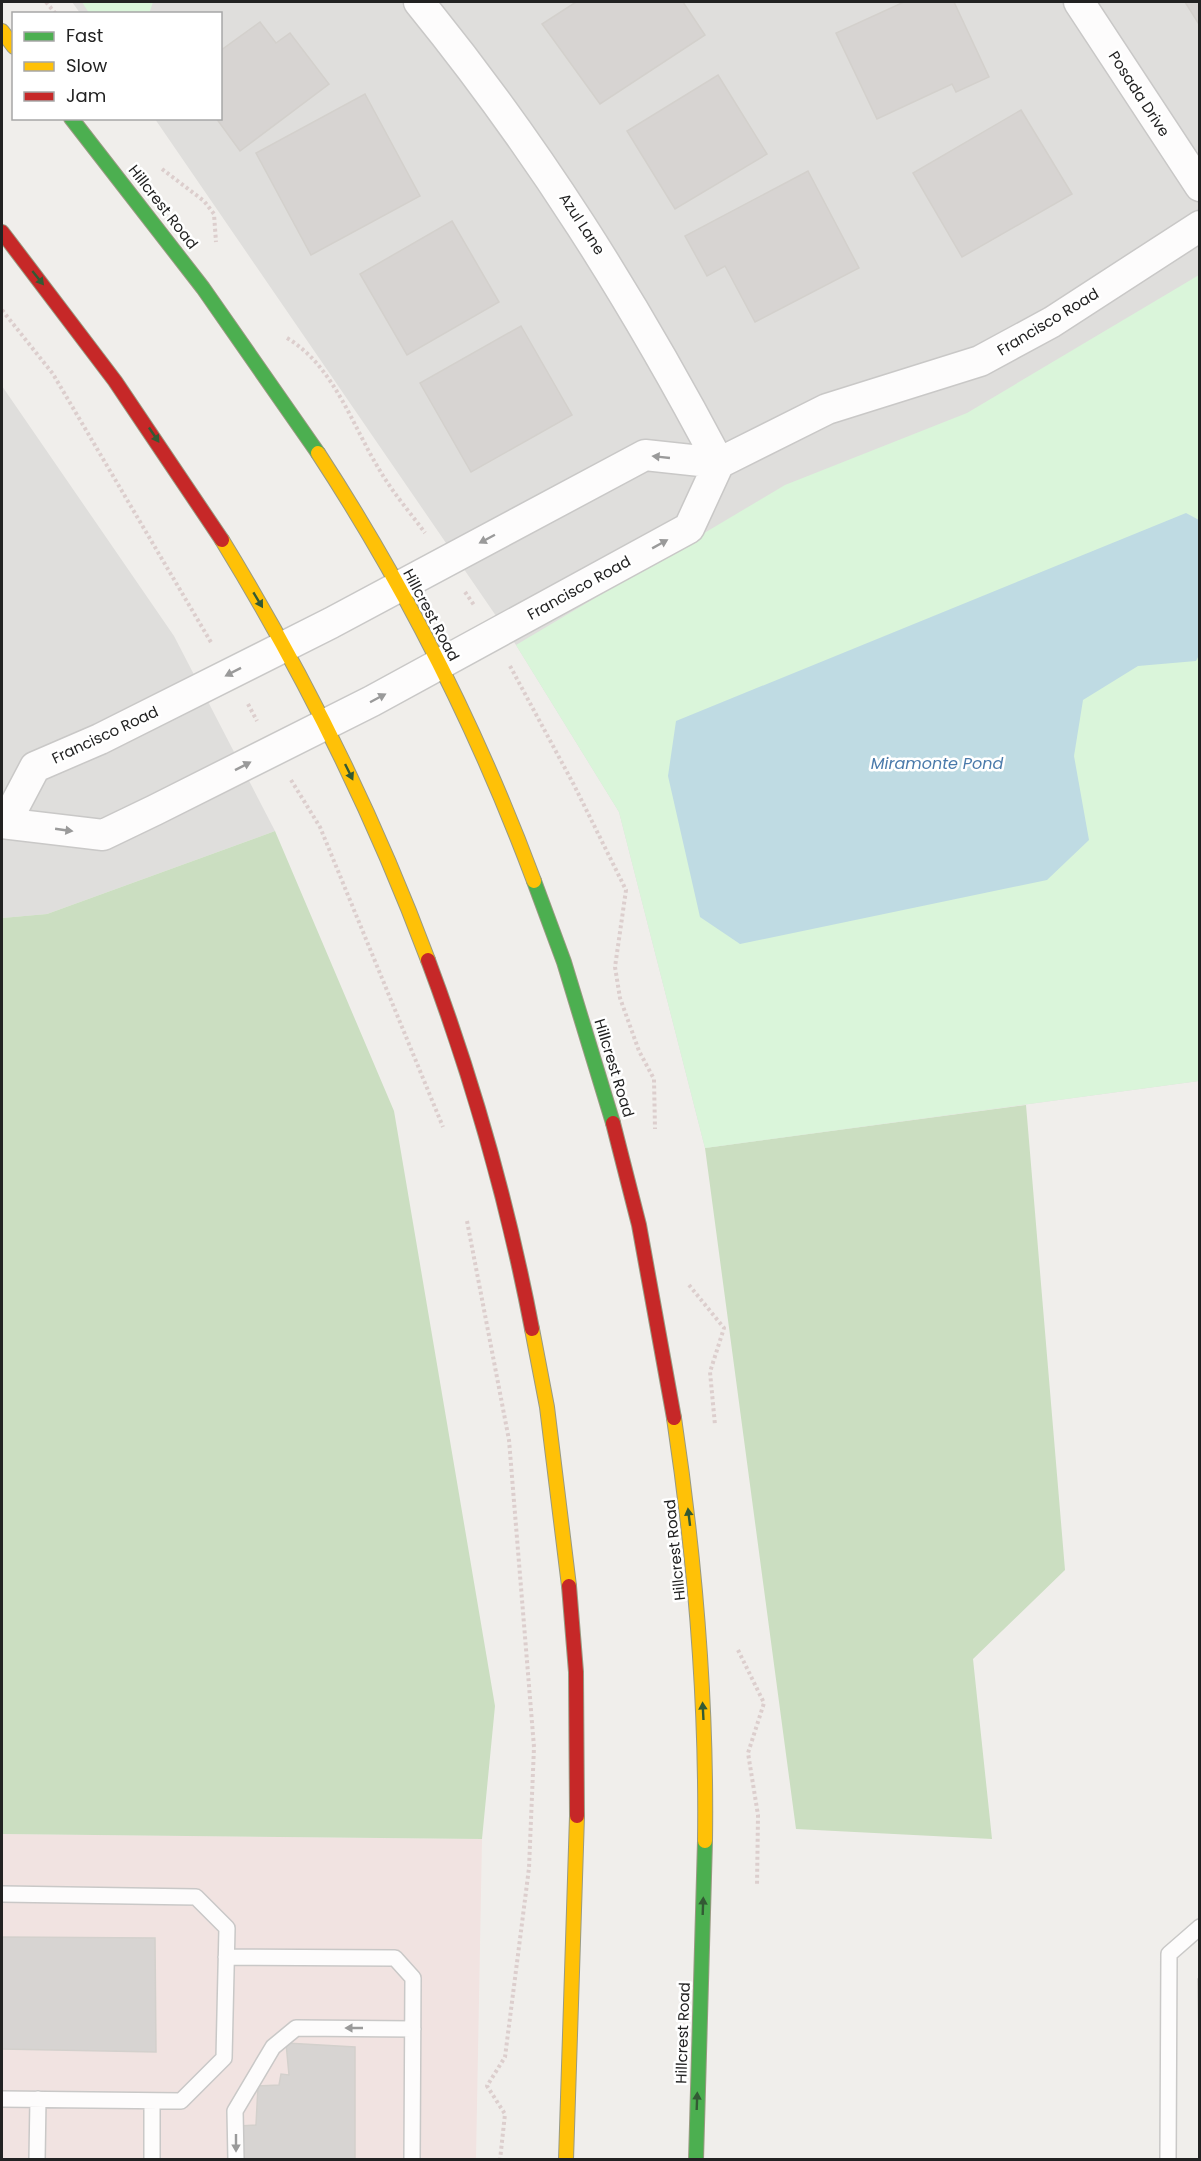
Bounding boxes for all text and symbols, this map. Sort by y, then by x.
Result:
legend [12,12,222,120]
text: Fast [66,23,103,48]
street label: Posada Drive [1104,47,1175,141]
text: Slow [66,53,108,78]
text: Jam [66,83,106,108]
street label: Hillcrest Road [124,160,203,253]
street label: Azul Lane [555,189,610,259]
one-way arrow [32,270,45,286]
street label: Francisco Road [993,283,1103,360]
one-way arrow [148,427,159,443]
one-way arrow [651,452,670,462]
one-way arrow [478,534,495,544]
one-way arrow [652,539,669,549]
street label: Francisco Road [523,550,634,625]
street label: Hillcrest Road [398,565,465,665]
one-way arrow [252,592,263,608]
one-way arrow [224,668,241,677]
one-way arrow [370,693,387,703]
street label: Francisco Road [48,701,161,768]
water label: Miramonte Pond [871,752,1003,775]
one-way arrow [234,761,251,771]
one-way arrow [345,763,354,780]
one-way arrow [55,825,74,834]
street label: Hillcrest Road [590,1016,639,1120]
street label: Hillcrest Road [659,1498,690,1602]
one-way arrow [685,1507,694,1526]
one-way arrow [699,1702,708,1721]
one-way arrow [698,1897,708,1916]
street label: Hillcrest Road [670,1982,695,2084]
one-way arrow [345,2023,364,2033]
one-way arrow [693,2092,702,2111]
one-way arrow [231,2134,241,2153]

